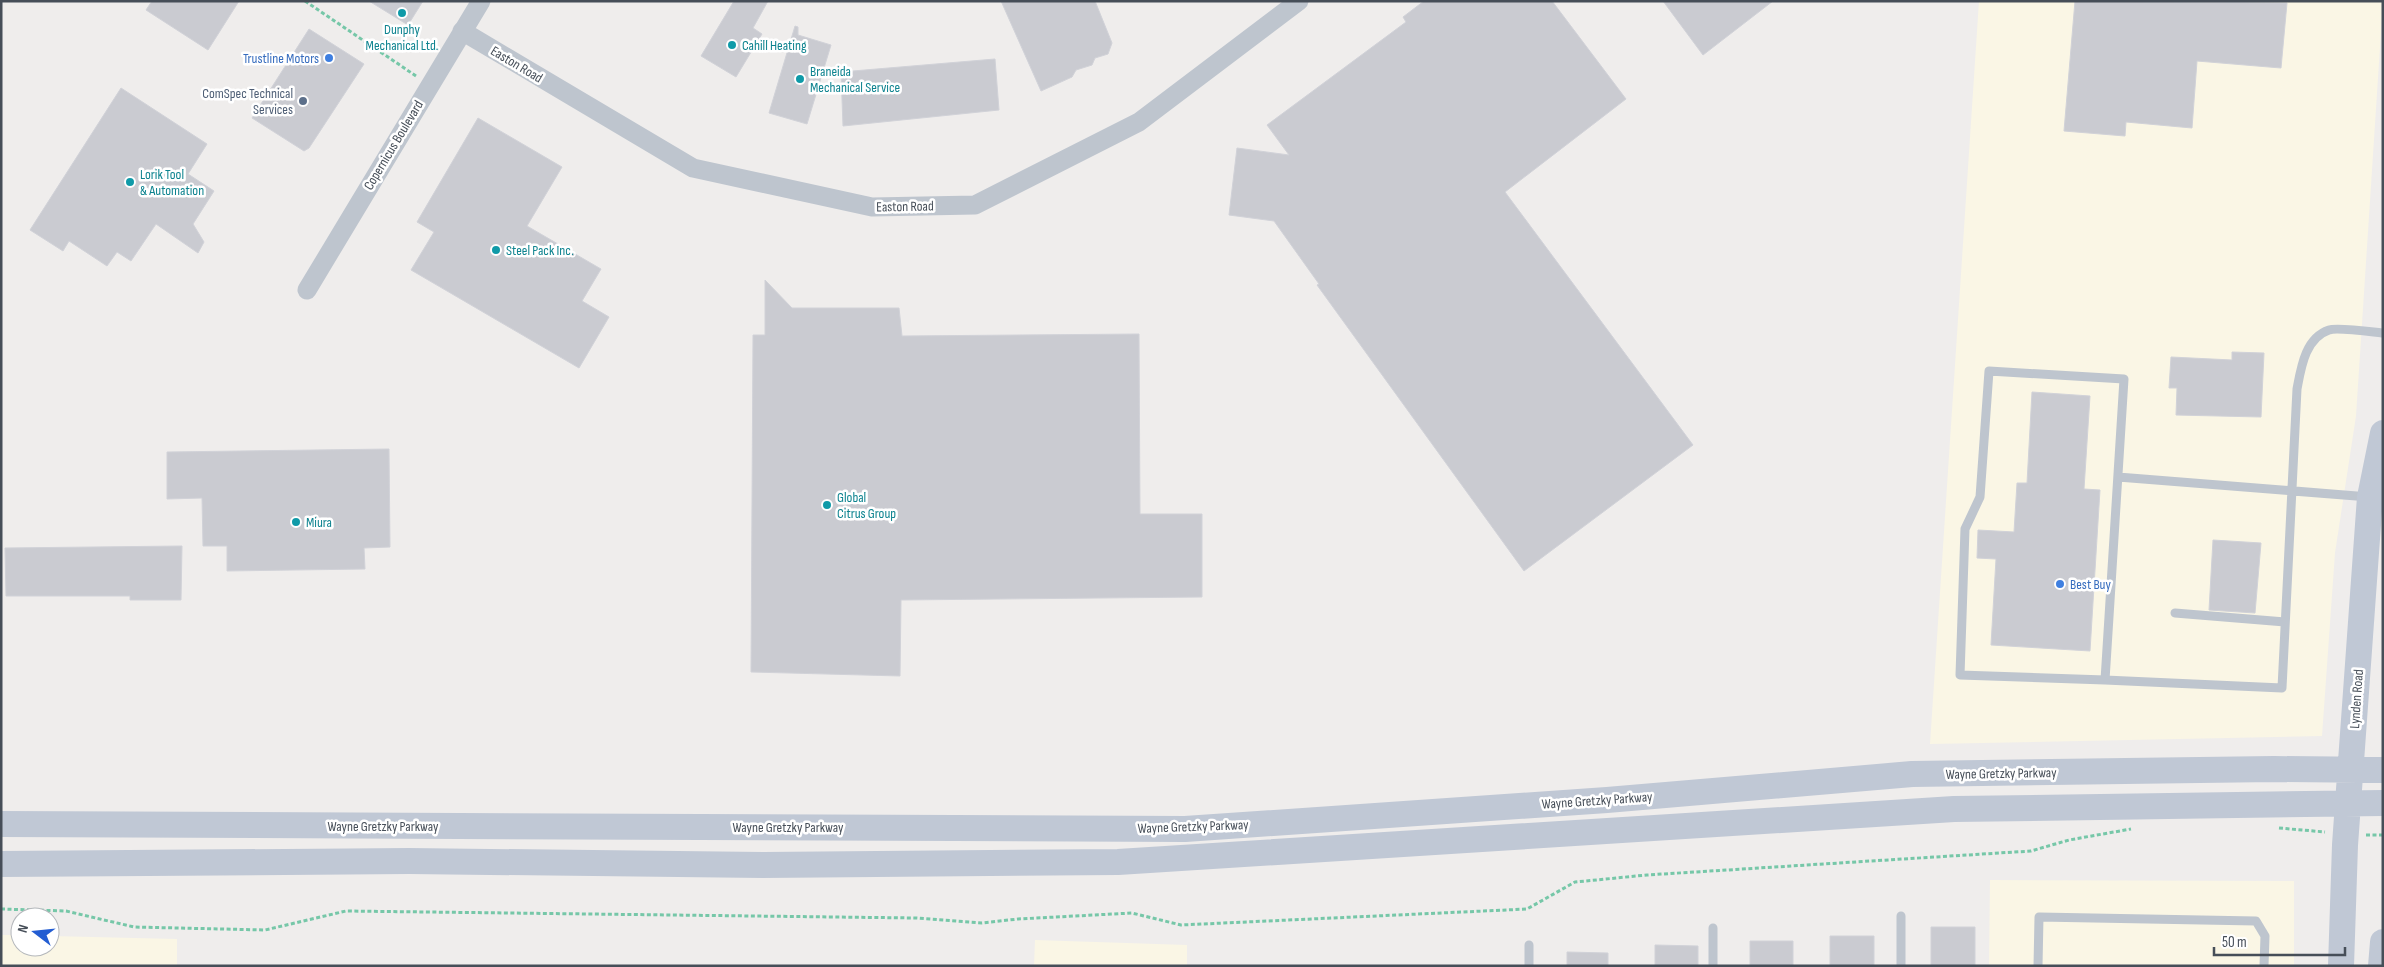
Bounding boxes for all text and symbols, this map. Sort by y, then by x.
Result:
marker: Dunphy Mechanical Ltd. [396,7,408,19]
place label: Dunphy Mechanical Ltd. [366,21,438,54]
place label: Cahill Heating [742,37,807,54]
marker: Cahill Heating [726,39,738,51]
street label: Easton Road [488,42,546,87]
place label: Trustline Motors [243,50,319,67]
marker: Trustline Motors [323,52,335,64]
place label: Braneida Mechanical Service [810,63,900,96]
marker: Braneida Mechanical Service [794,73,806,85]
place label: ComSpec Technical Services [202,85,293,118]
marker: ComSpec Technical Services [297,95,309,107]
street label: Copernicus Boulevard [360,97,427,193]
place label: Lorik Tool & Automation [140,166,204,199]
marker: Lorik Tool & Automation [124,176,136,188]
street label: Easton Road [876,197,934,216]
place label: Steel Pack Inc. [506,242,574,259]
marker: Steel Pack Inc. [490,244,502,256]
place label: Global Citrus Group [837,489,896,522]
marker: Global Citrus Group [821,499,833,511]
place label: Miura [306,514,332,531]
marker: Miura [290,516,302,528]
place label: Best Buy [2070,576,2111,593]
marker: Best Buy [2054,578,2066,590]
street label: Lynden Road [2346,669,2367,729]
street label: Wayne Gretzky Parkway [1945,764,2057,783]
street label: Wayne Gretzky Parkway [1541,788,1654,813]
street label: Wayne Gretzky Parkway [1137,816,1249,837]
street label: Wayne Gretzky Parkway [328,818,439,835]
street label: Wayne Gretzky Parkway [733,819,844,836]
north arrow [10,907,60,957]
text: N [14,923,32,934]
scale bar [2214,924,2345,956]
text: 50 m [2222,933,2247,952]

